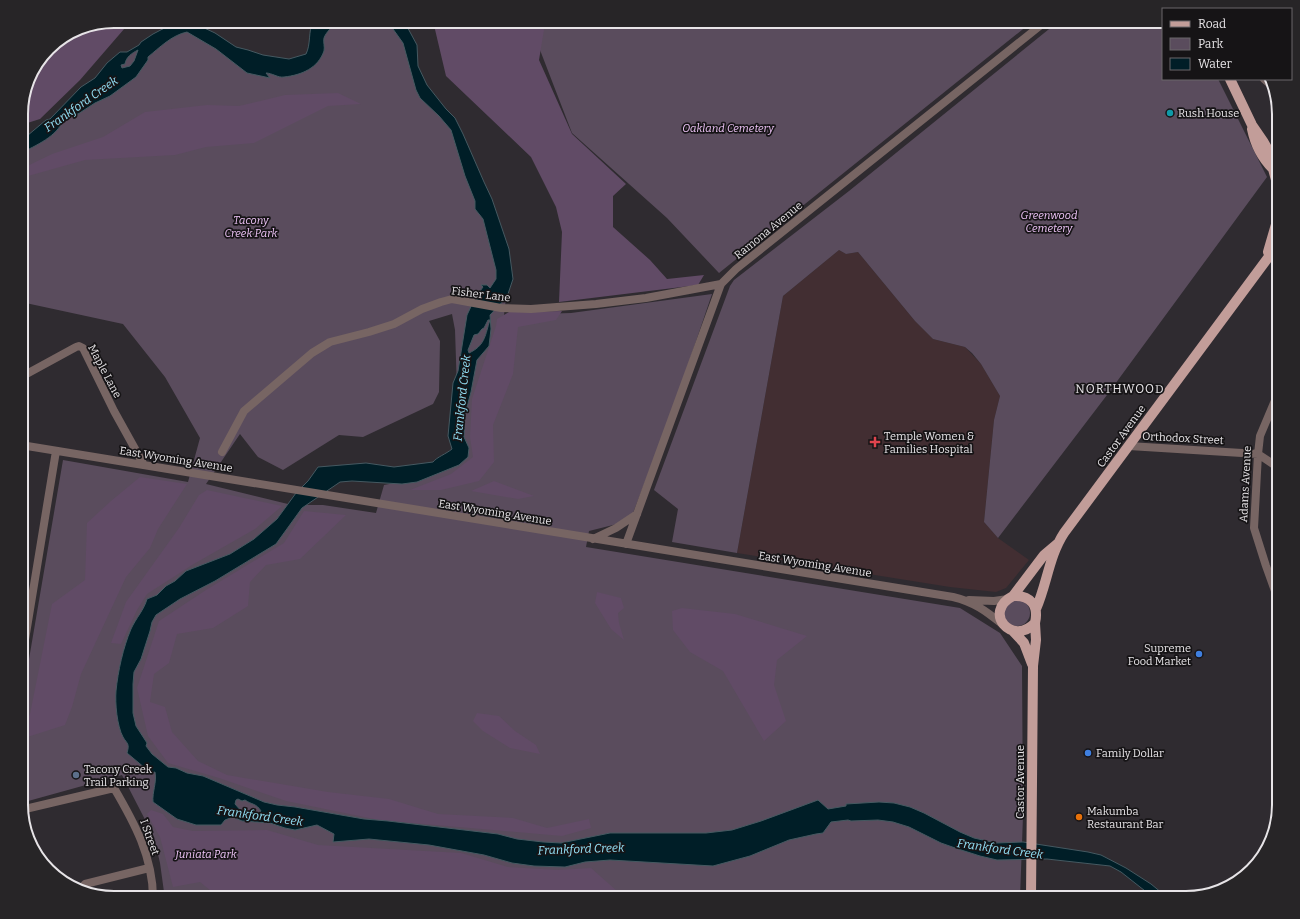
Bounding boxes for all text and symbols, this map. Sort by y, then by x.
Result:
legend [1162,8,1292,80]
text: Road [1198,17,1226,31]
text: Park [1198,37,1224,51]
text: Water [1198,57,1233,71]
water label: Frankford Creek [41,73,121,135]
place label: Rush House [1178,107,1239,120]
marker: Rush House [1165,108,1175,118]
park label: Oakland Cemetery [682,122,775,135]
street label: Ramona Avenue [732,199,805,262]
park label: Greenwood Cemetery [1021,209,1078,235]
park label: Tacony Creek Park [225,214,278,240]
street label: Fisher Lane [451,284,511,305]
street label: Maple Lane [85,342,124,400]
water label: Frankford Creek [451,354,474,442]
district label: NORTHWOOD [1075,382,1165,396]
street label: Castor Avenue [1094,403,1148,470]
place label: Temple Women & Families Hospital [884,430,975,456]
street label: Orthodox Street [1142,430,1224,447]
marker: Temple Women & Families Hospital [869,436,881,448]
street label: East Wyoming Avenue [118,444,233,475]
street label: Adams Avenue [1237,445,1254,523]
street label: East Wyoming Avenue [437,497,552,528]
street label: East Wyoming Avenue [757,549,872,580]
place label: Supreme Food Market [1128,642,1191,668]
marker: Supreme Food Market [1194,649,1204,659]
street label: Castor Avenue [1014,745,1027,819]
place label: Family Dollar [1096,747,1164,760]
marker: Family Dollar [1083,748,1093,758]
place label: Tacony Creek Trail Parking [84,763,153,789]
marker: Tacony Creek Trail Parking [71,770,81,780]
water label: Frankford Creek [216,803,304,829]
place label: Makumba Restaurant Bar [1087,805,1164,831]
marker: Makumba Restaurant Bar [1074,812,1084,822]
street label: I Street [137,817,162,857]
water label: Frankford Creek [956,836,1044,862]
water label: Frankford Creek [537,840,625,858]
park label: Juniata Park [174,848,238,861]

